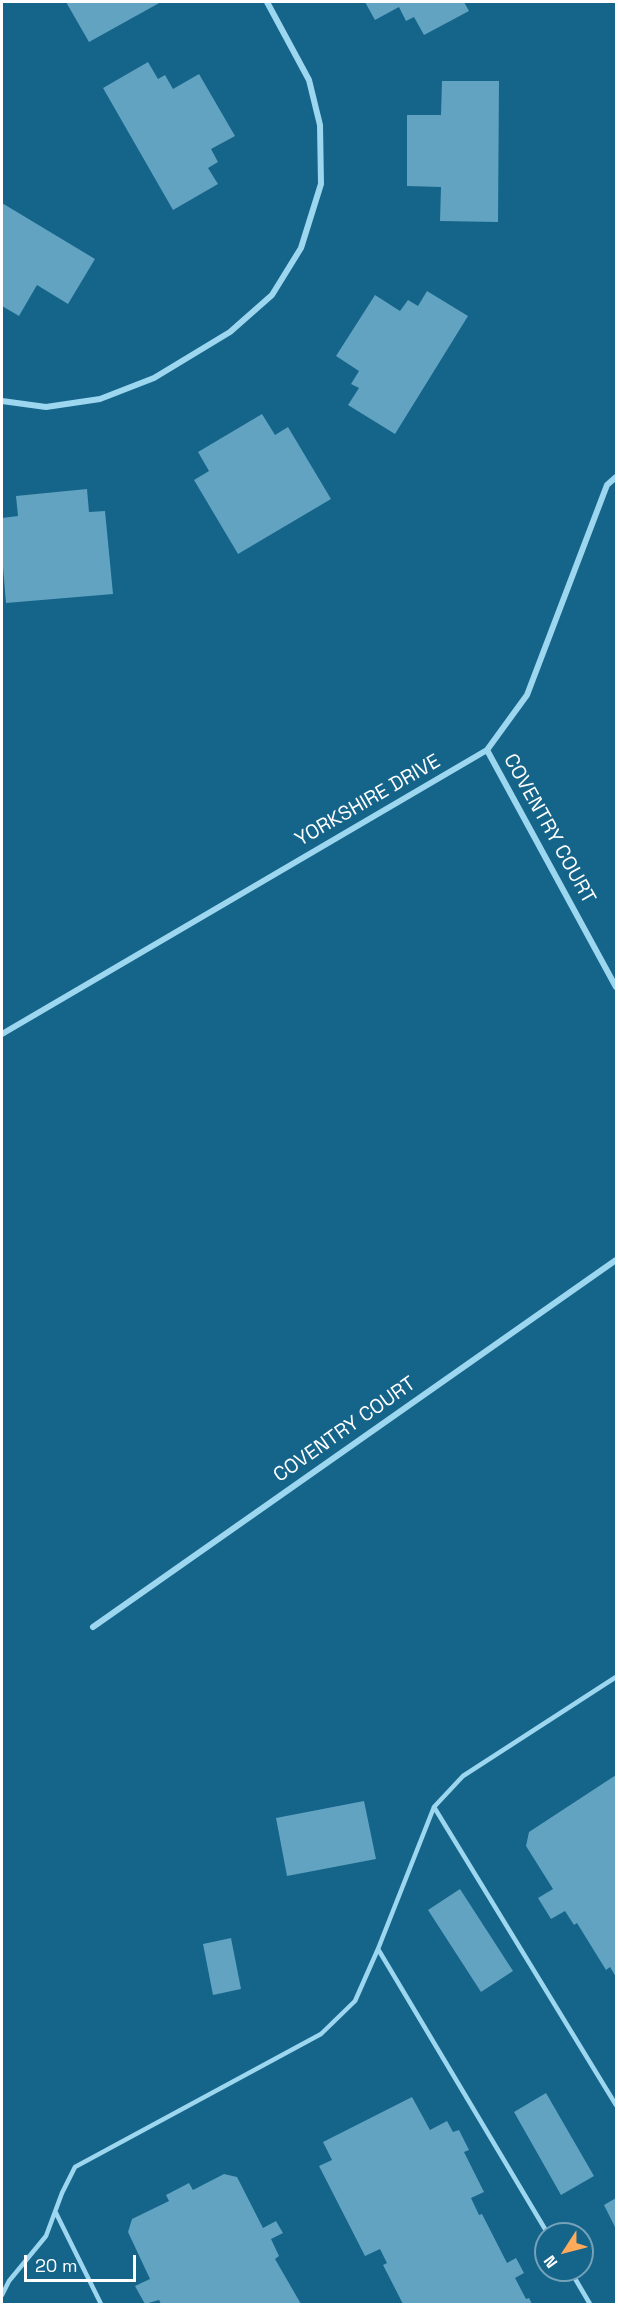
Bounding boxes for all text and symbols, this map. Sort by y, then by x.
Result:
street label: YORKSHIRE DRIVE [291,750,445,852]
street label: COVENTRY COURT [498,750,600,908]
street label: COVENTRY COURT [269,1372,421,1488]
north arrow [534,2222,594,2282]
scale bar [27,2243,140,2281]
text: N [539,2251,562,2272]
text: 20 m [35,2254,78,2277]

